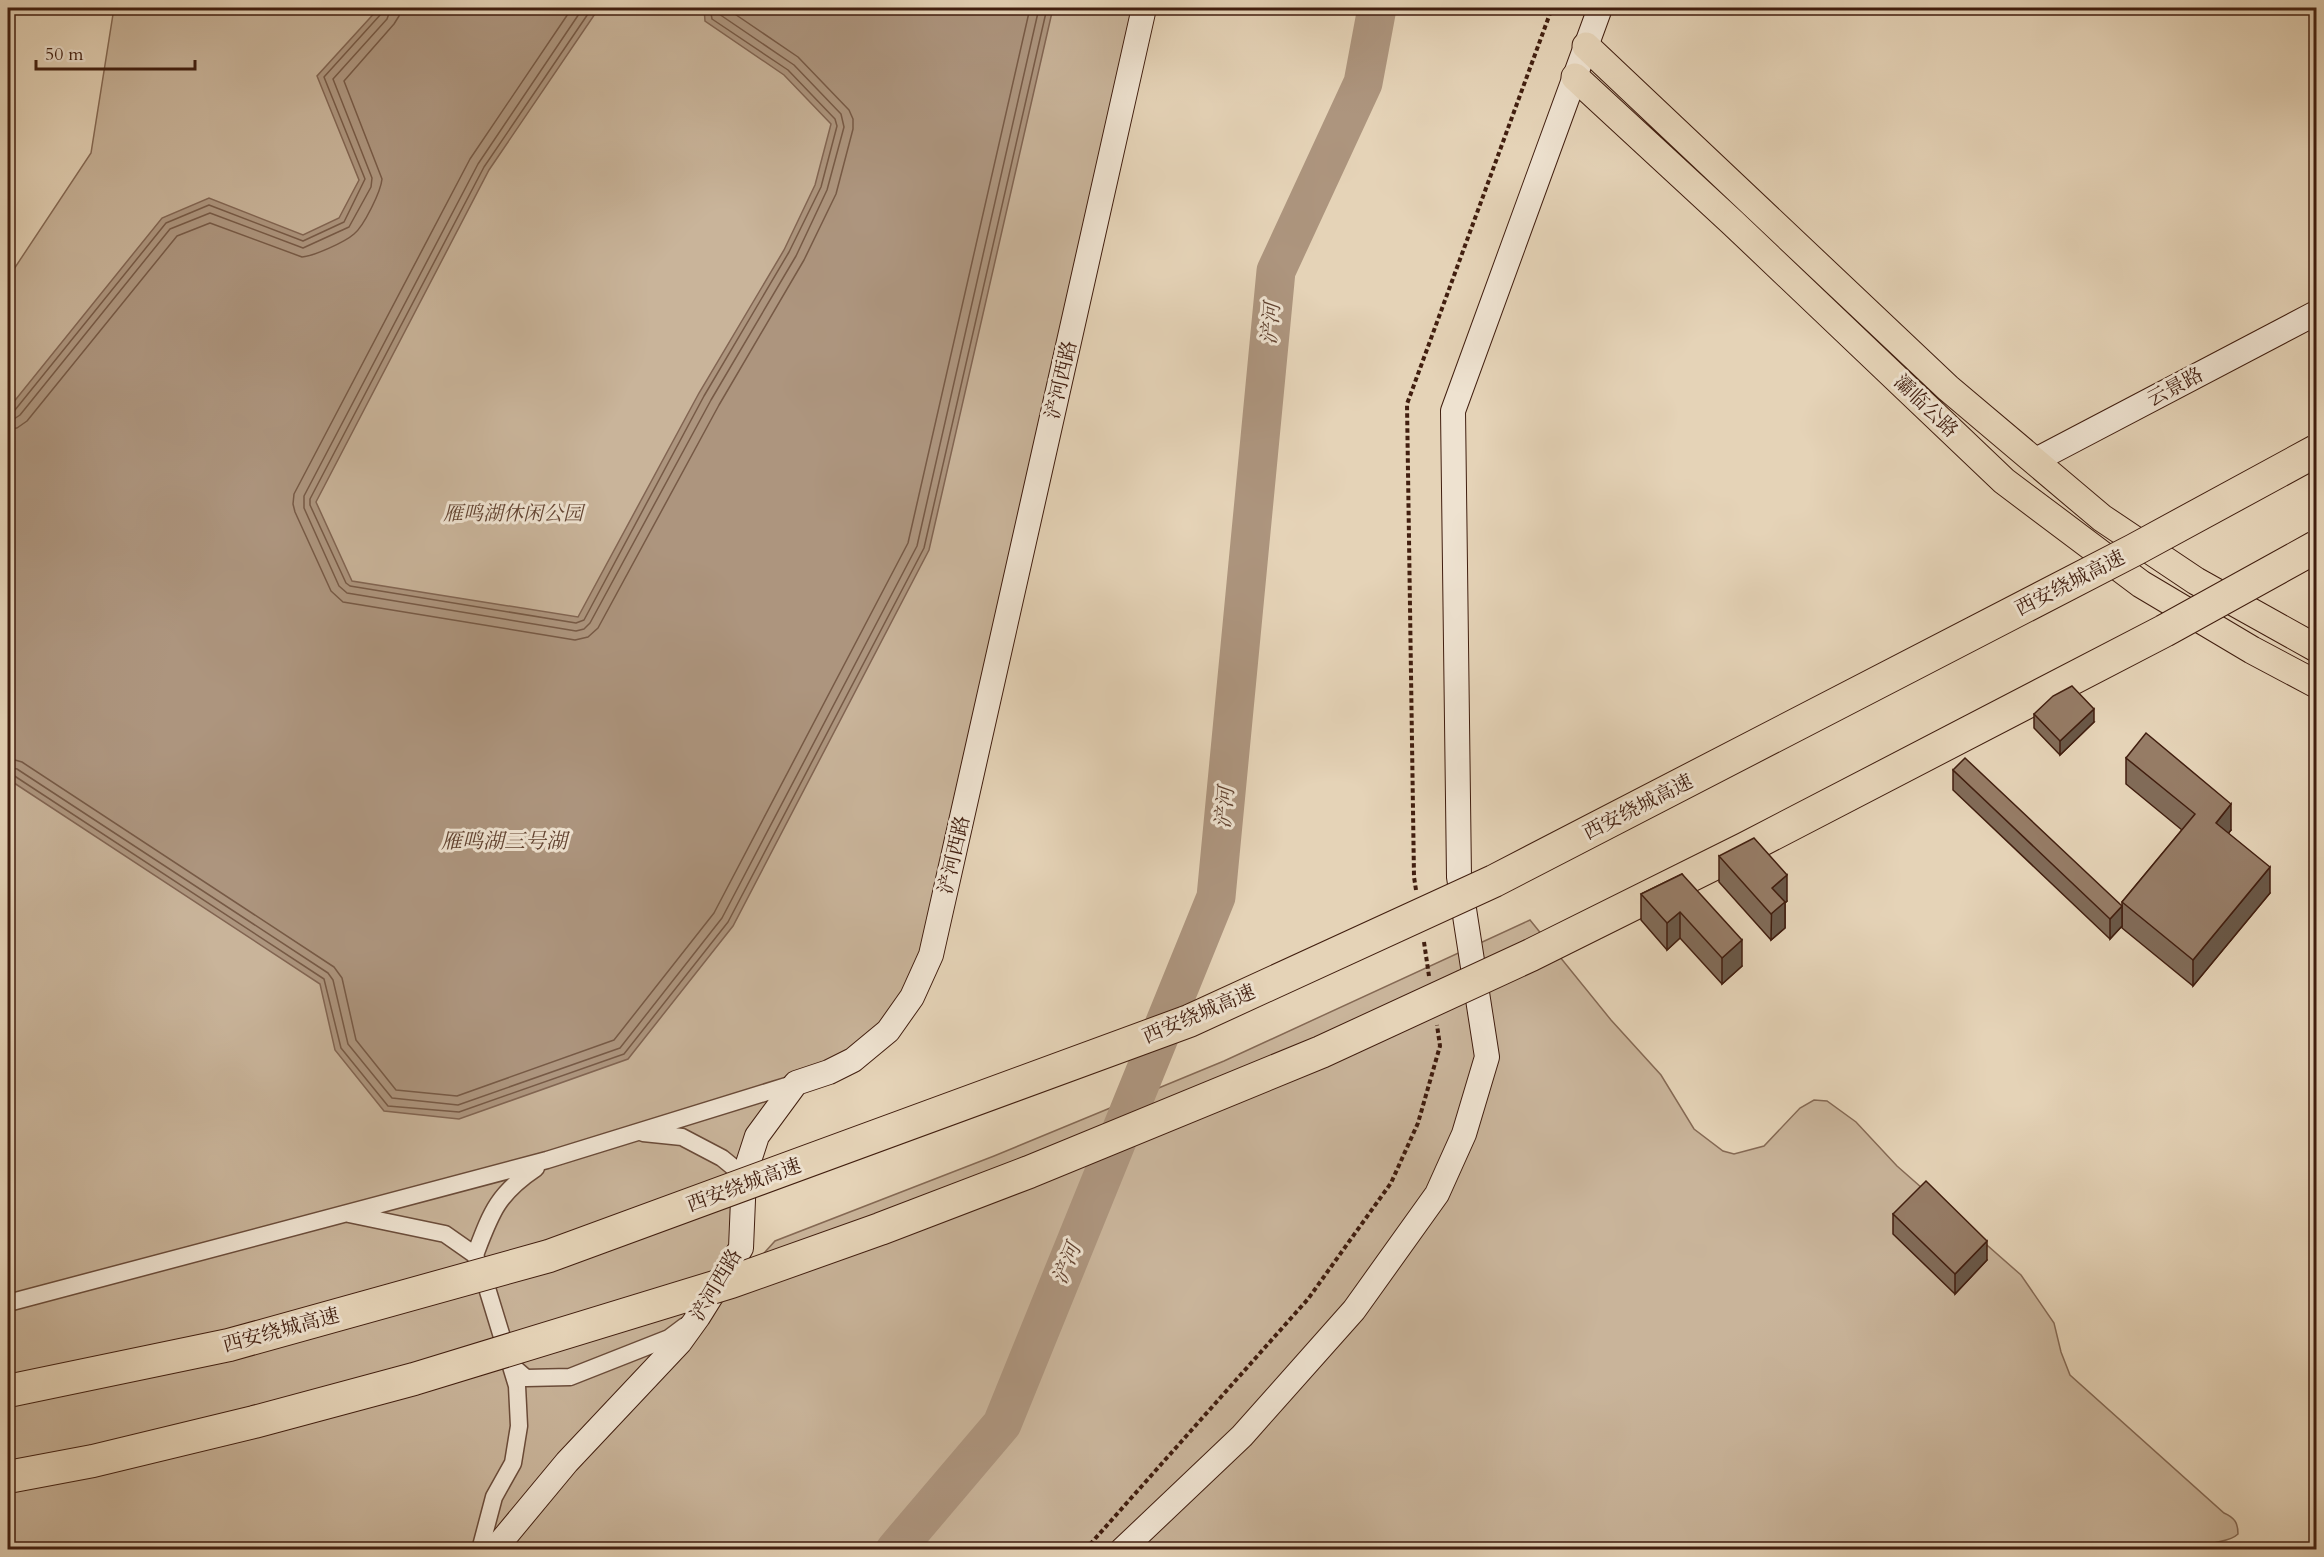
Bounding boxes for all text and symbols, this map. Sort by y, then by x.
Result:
scale bar [36,33,195,71]
text: 50 m [45,42,84,67]
water label: 浐河 [1255,298,1288,346]
street label: 浐河西路 [1039,338,1083,422]
street label: 云景路 [2142,361,2208,413]
street label: 灞临公路 [1888,369,1964,443]
park label: 雁鸣湖休闲公园 [443,500,586,527]
street label: 西安绕城高速 [2010,544,2130,622]
street label: 西安绕城高速 [1578,768,1698,846]
water label: 浐河 [1209,782,1242,830]
street label: 浐河西路 [932,813,976,897]
water label: 雁鸣湖三号湖 [441,827,571,856]
street label: 西安绕城高速 [1138,978,1260,1050]
street label: 西安绕城高速 [683,1152,805,1218]
water label: 浐河 [1046,1235,1090,1289]
street label: 浐河西路 [684,1244,748,1326]
street label: 西安绕城高速 [220,1301,342,1359]

